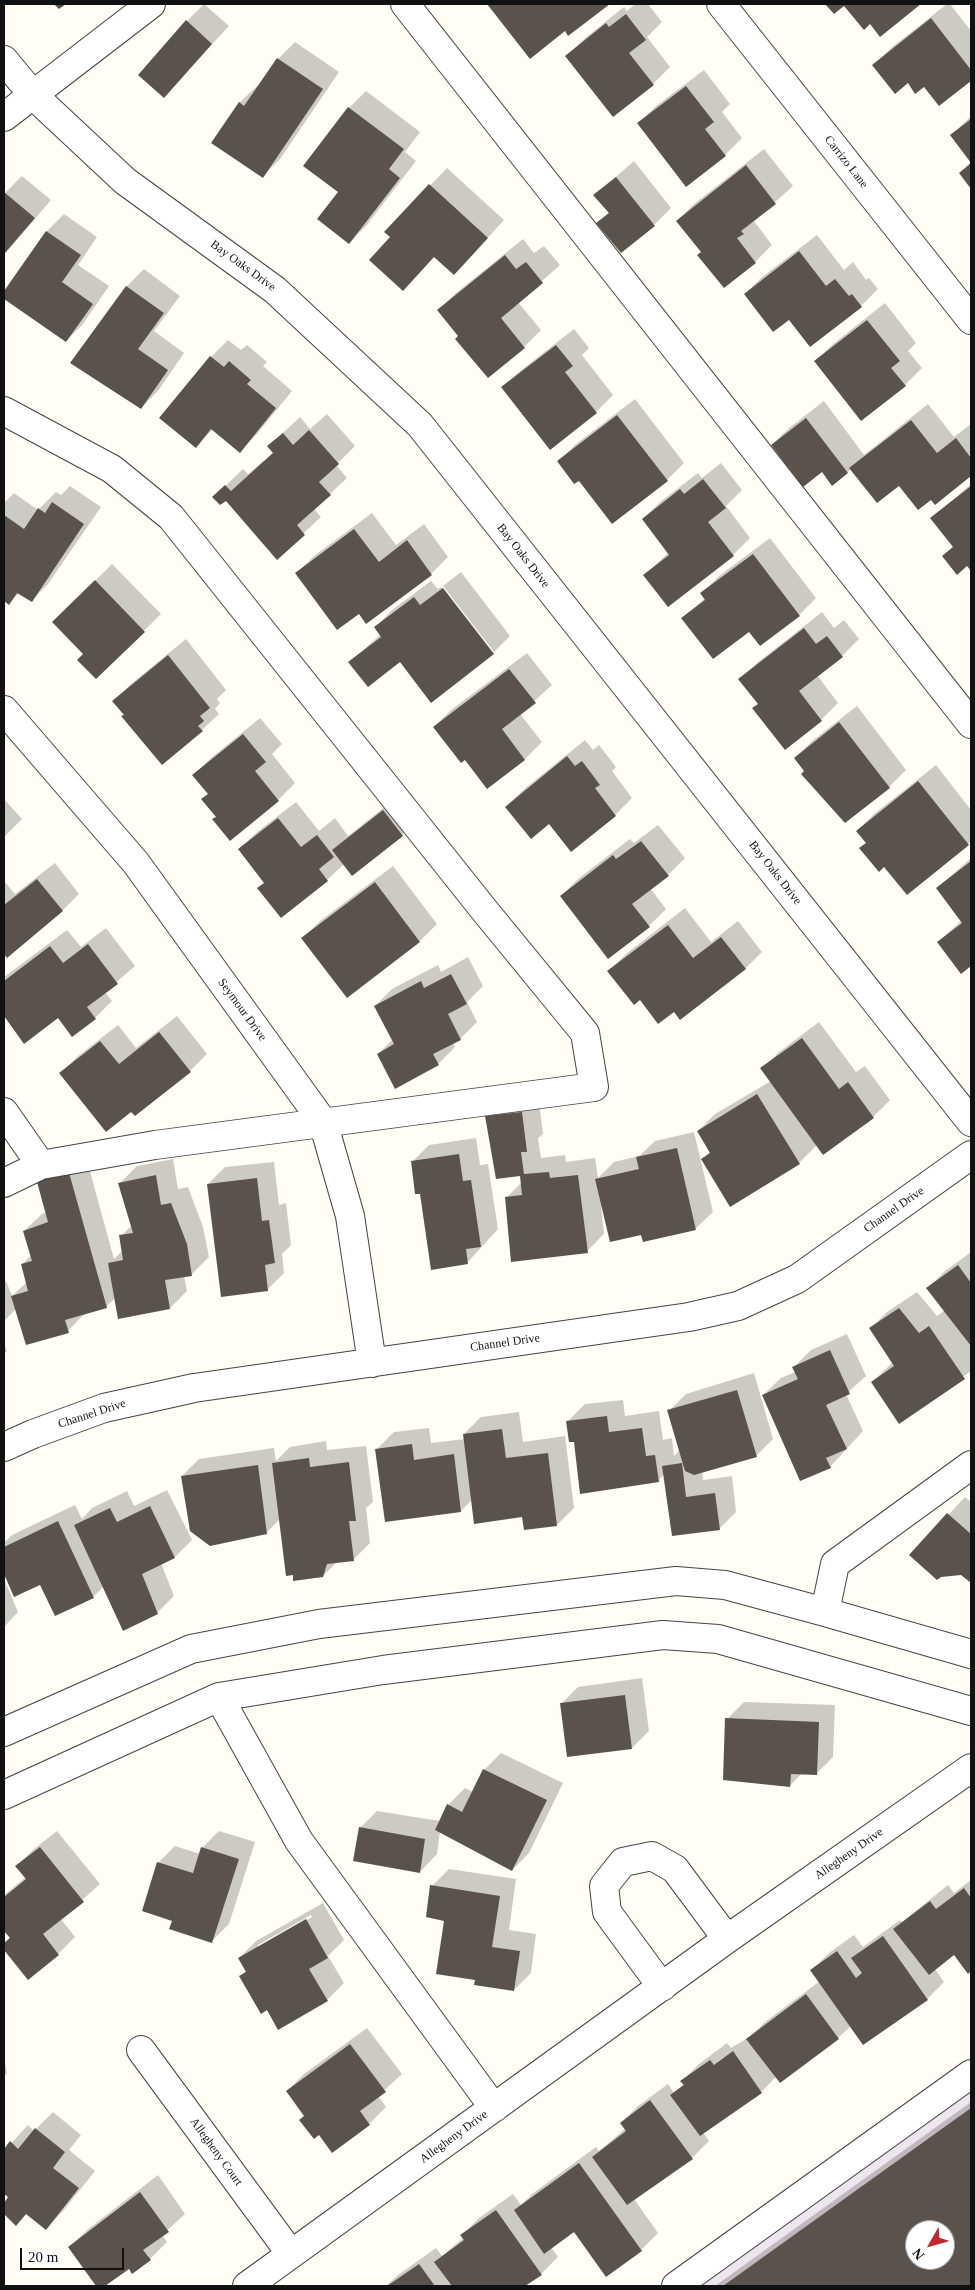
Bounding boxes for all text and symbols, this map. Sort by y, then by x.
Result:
street label: Carrizo Lane [821,133,871,191]
street label: Bay Oaks Drive [207,237,279,295]
street label: Bay Oaks Drive [494,521,552,591]
street label: Bay Oaks Drive [746,838,804,908]
street label: Seymour Drive [215,976,269,1044]
street label: Channel Drive [861,1184,927,1236]
street label: Channel Drive [469,1331,541,1355]
street label: Channel Drive [56,1396,128,1432]
street label: Allegheny Drive [812,1825,886,1883]
street label: Allegheny Drive [417,2108,491,2166]
street label: Allegheny Court [187,2115,245,2189]
north arrow [905,2220,955,2270]
scale bar [22,2238,126,2270]
text: N [910,2245,928,2263]
text: 20 m [28,2249,58,2265]

